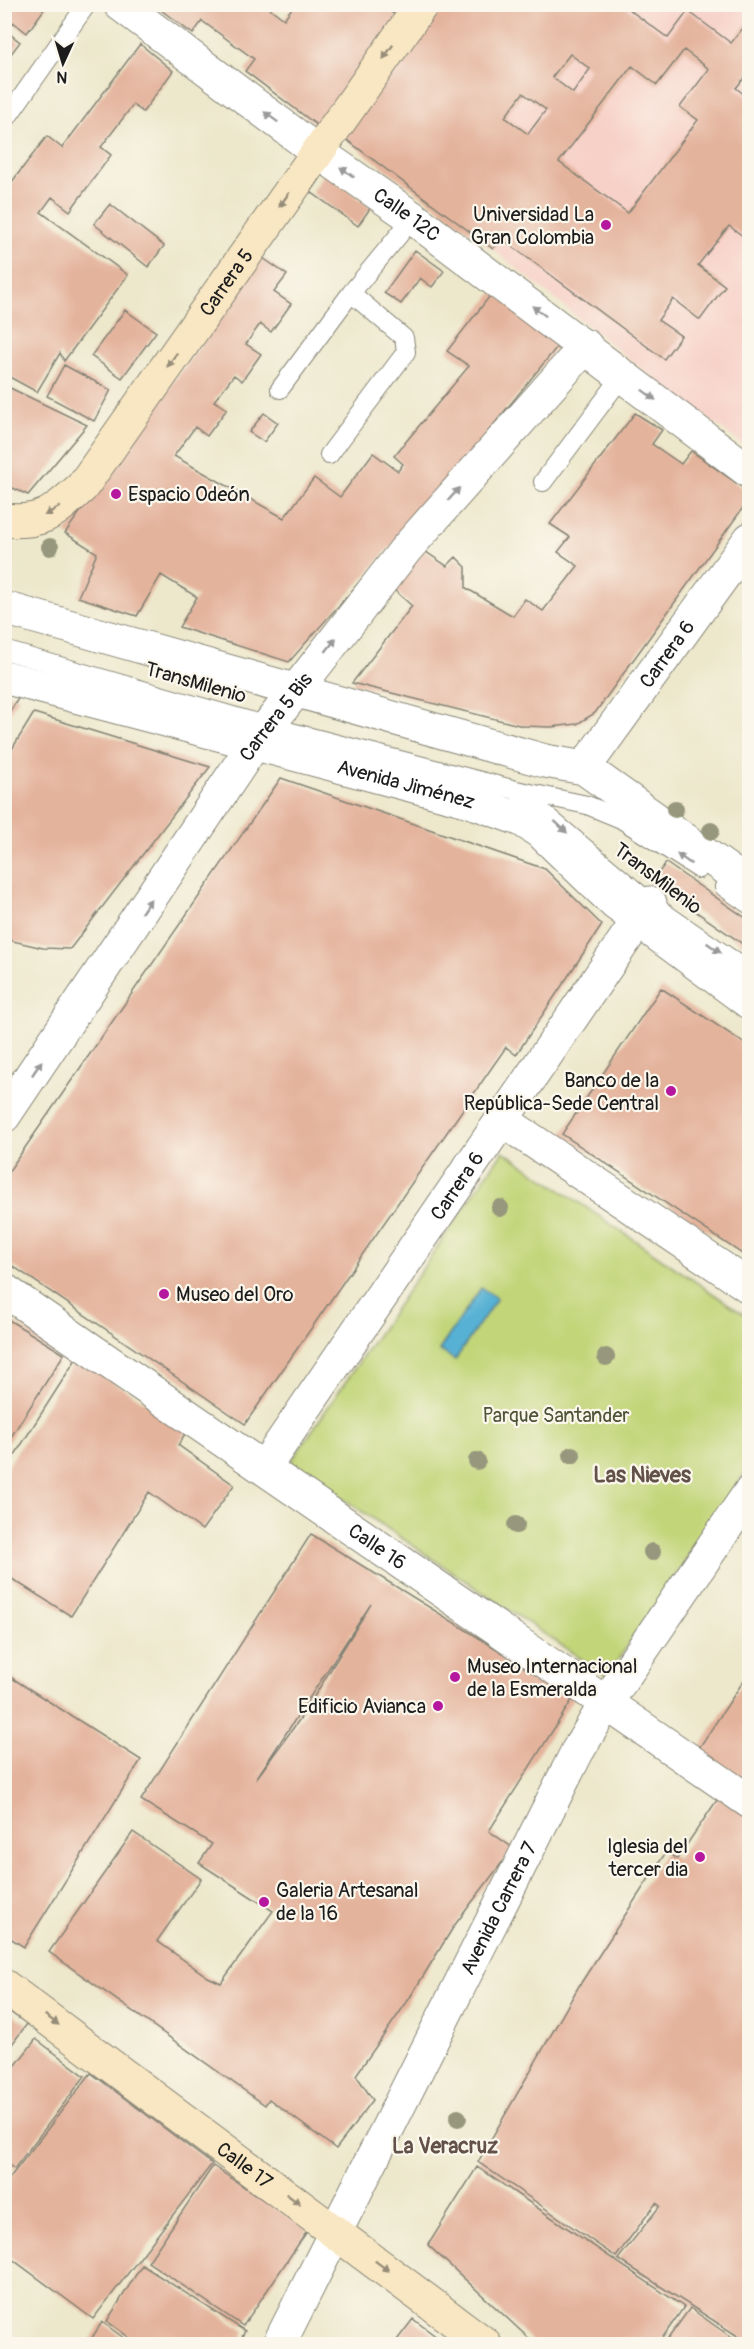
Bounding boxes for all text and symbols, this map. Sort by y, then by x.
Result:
north arrow [33,33,93,93]
one-way arrow [382,44,394,60]
text: N [56,67,68,87]
one-way arrow [264,112,279,124]
one-way arrow [339,167,355,178]
street label: Calle 12C [368,182,445,247]
one-way arrow [278,192,290,208]
place label: Universidad La Gran Colombia [471,202,594,250]
marker: Universidad La Gran Colombia [599,218,613,232]
street label: Carrera 5 [194,244,259,321]
one-way arrow [531,306,546,318]
one-way arrow [166,351,178,367]
one-way arrow [641,388,657,401]
place label: Espacio Odeón [128,482,250,507]
marker: Espacio Odeón [109,487,123,501]
one-way arrow [447,487,460,502]
one-way arrow [43,506,60,516]
street label: Carrera 6 [634,615,700,693]
one-way arrow [324,637,336,652]
street label: TransMilenio [142,656,250,709]
street label: Carrera 5 Bis [234,668,318,766]
street label: Avenida Jiménez [334,754,478,815]
one-way arrow [553,820,568,833]
street label: TransMilenio [609,837,707,920]
one-way arrow [677,853,693,865]
one-way arrow [140,898,151,914]
one-way arrow [706,942,722,954]
one-way arrow [31,1060,43,1076]
place label: Banco de la República-Sede Central [464,1068,659,1116]
marker: Banco de la República-Sede Central [664,1084,678,1098]
street label: Carrera 6 [425,1147,490,1225]
place label: Museo del Oro [176,1282,294,1307]
marker: Museo del Oro [157,1287,171,1301]
park label: Parque Santander [483,1403,629,1428]
district label: Las Nieves [593,1461,691,1489]
street label: Calle 16 [343,1518,411,1575]
place label: Museo Internacional de la Esmeralda [467,1654,637,1702]
marker: Museo Internacional de la Esmeralda [448,1670,462,1684]
place label: Edificio Avianca [298,1694,426,1719]
marker: Edificio Avianca [431,1699,445,1713]
place label: Iglesia del tercer dia [607,1834,688,1882]
street label: Avenida Carrera 7 [455,1837,543,1979]
marker: Iglesia del tercer dia [693,1850,707,1864]
place label: Galeria Artesanal de la 16 [276,1878,419,1926]
marker: Galeria Artesanal de la 16 [257,1895,271,1909]
one-way arrow [44,2014,59,2026]
district label: La Veracruz [392,2133,498,2160]
street label: Calle 17 [211,2136,278,2195]
one-way arrow [285,2192,300,2204]
one-way arrow [374,2260,390,2272]

